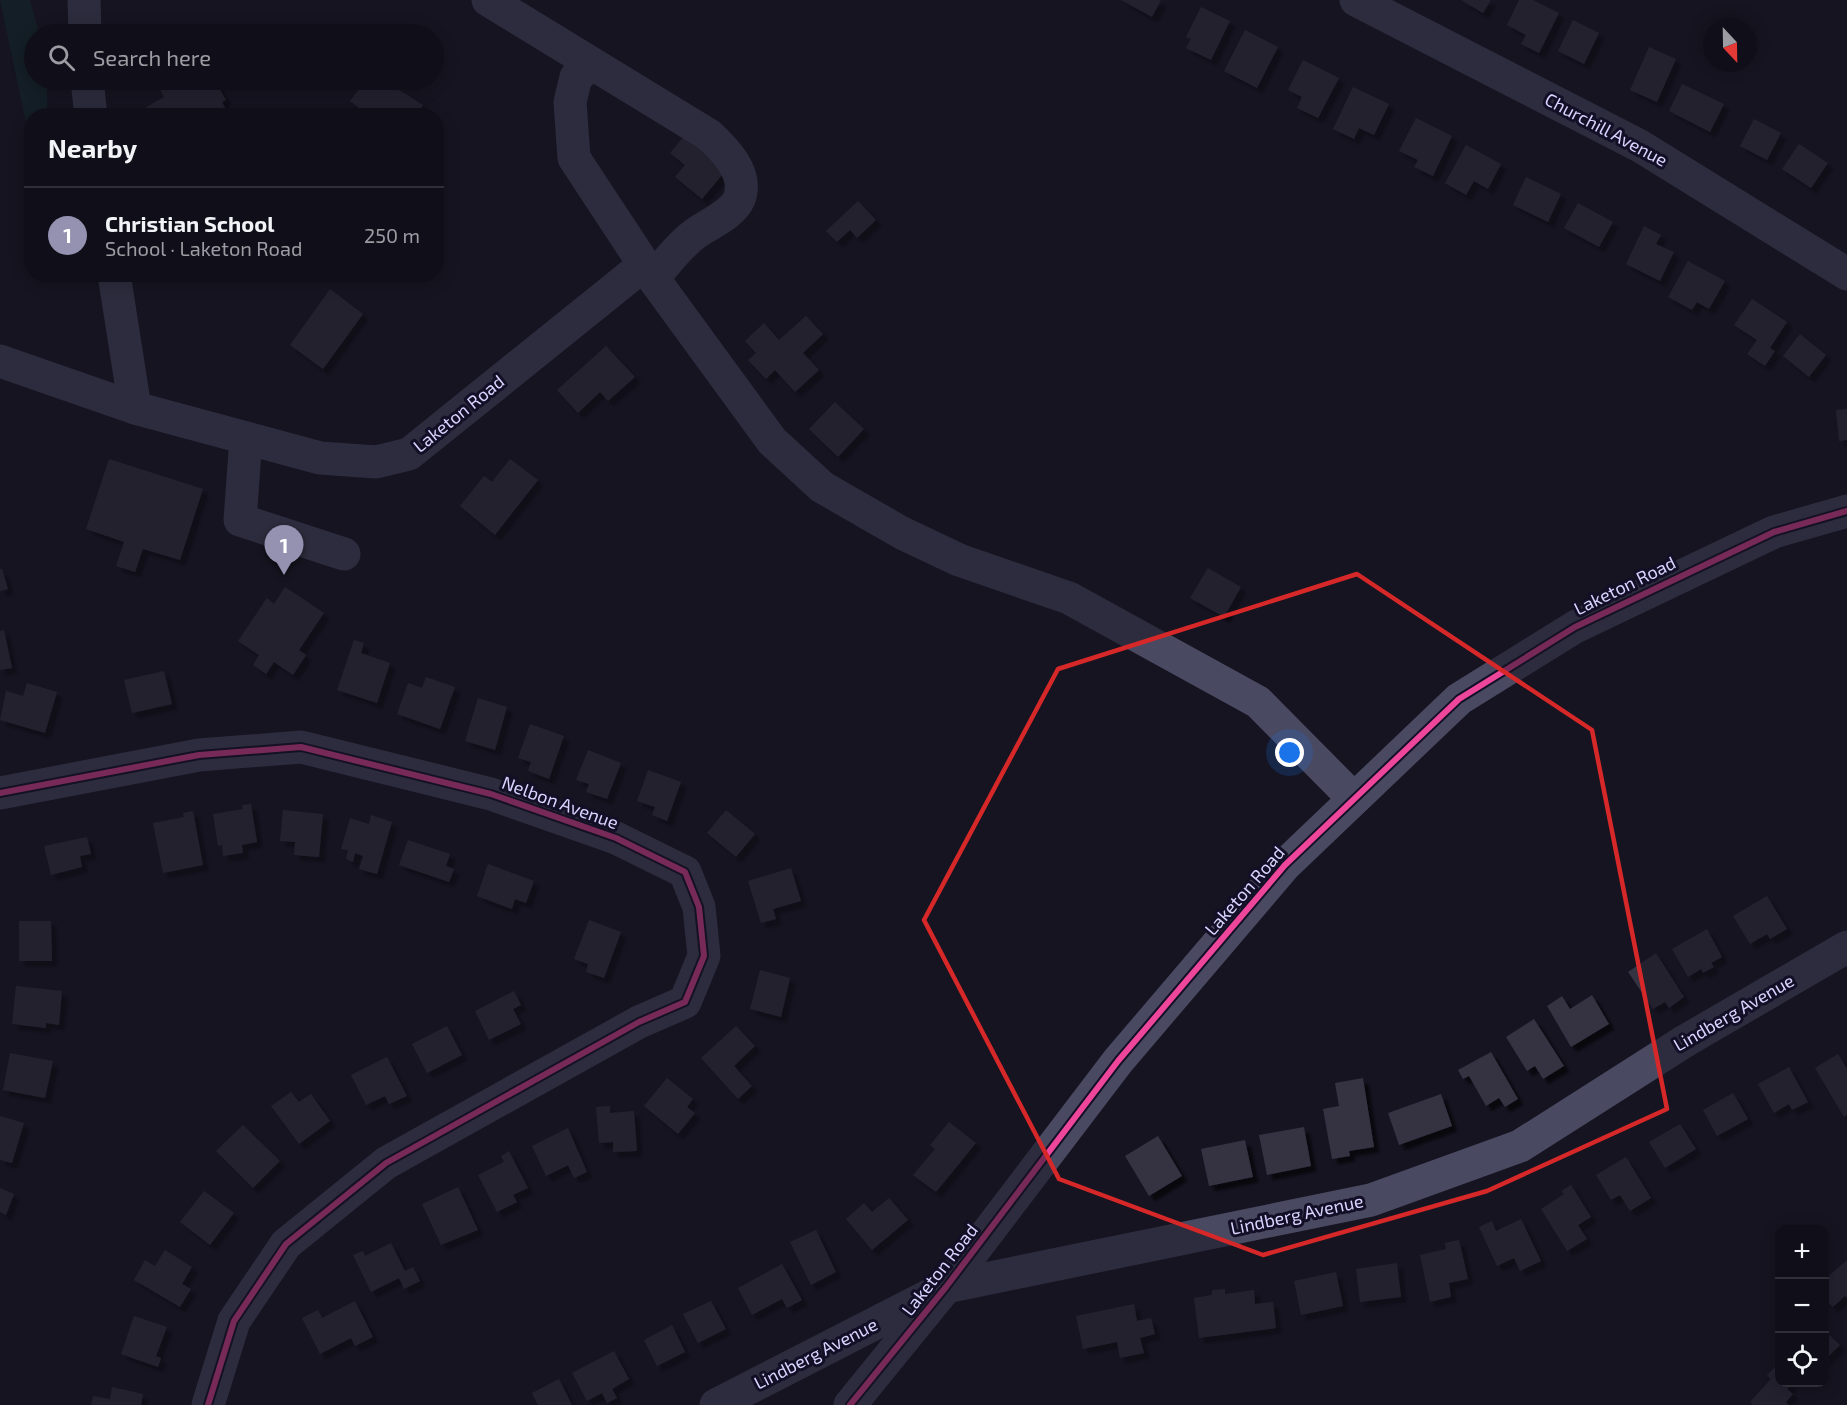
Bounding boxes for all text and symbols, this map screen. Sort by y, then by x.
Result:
north arrow [1703,18,1757,72]
search box [24,24,444,90]
icon: search [45,41,78,74]
text: Search here [93,44,211,70]
street label: Churchill Avenue [1541,88,1672,171]
text: Nearby [48,132,137,163]
text: Christian School [105,210,274,236]
text: 1 [63,223,72,247]
text: 250 m [364,223,420,247]
text: School · Laketon Road [105,236,302,260]
street label: Laketon Road [408,370,508,457]
pin: 1 [264,526,304,575]
street label: Laketon Road [1570,551,1679,619]
your location [1275,738,1304,767]
street label: Nelbon Avenue [499,771,622,833]
street label: Laketon Road [1200,841,1289,939]
street label: Lindberg Avenue [1669,969,1798,1056]
street label: Lindberg Avenue [1228,1189,1365,1239]
street label: Laketon Road [896,1219,982,1320]
map controls [1775,1225,1829,1387]
button: + [1775,1225,1829,1279]
button: − [1775,1279,1829,1333]
street label: Lindberg Avenue [750,1313,881,1394]
button: locate [1775,1333,1829,1387]

